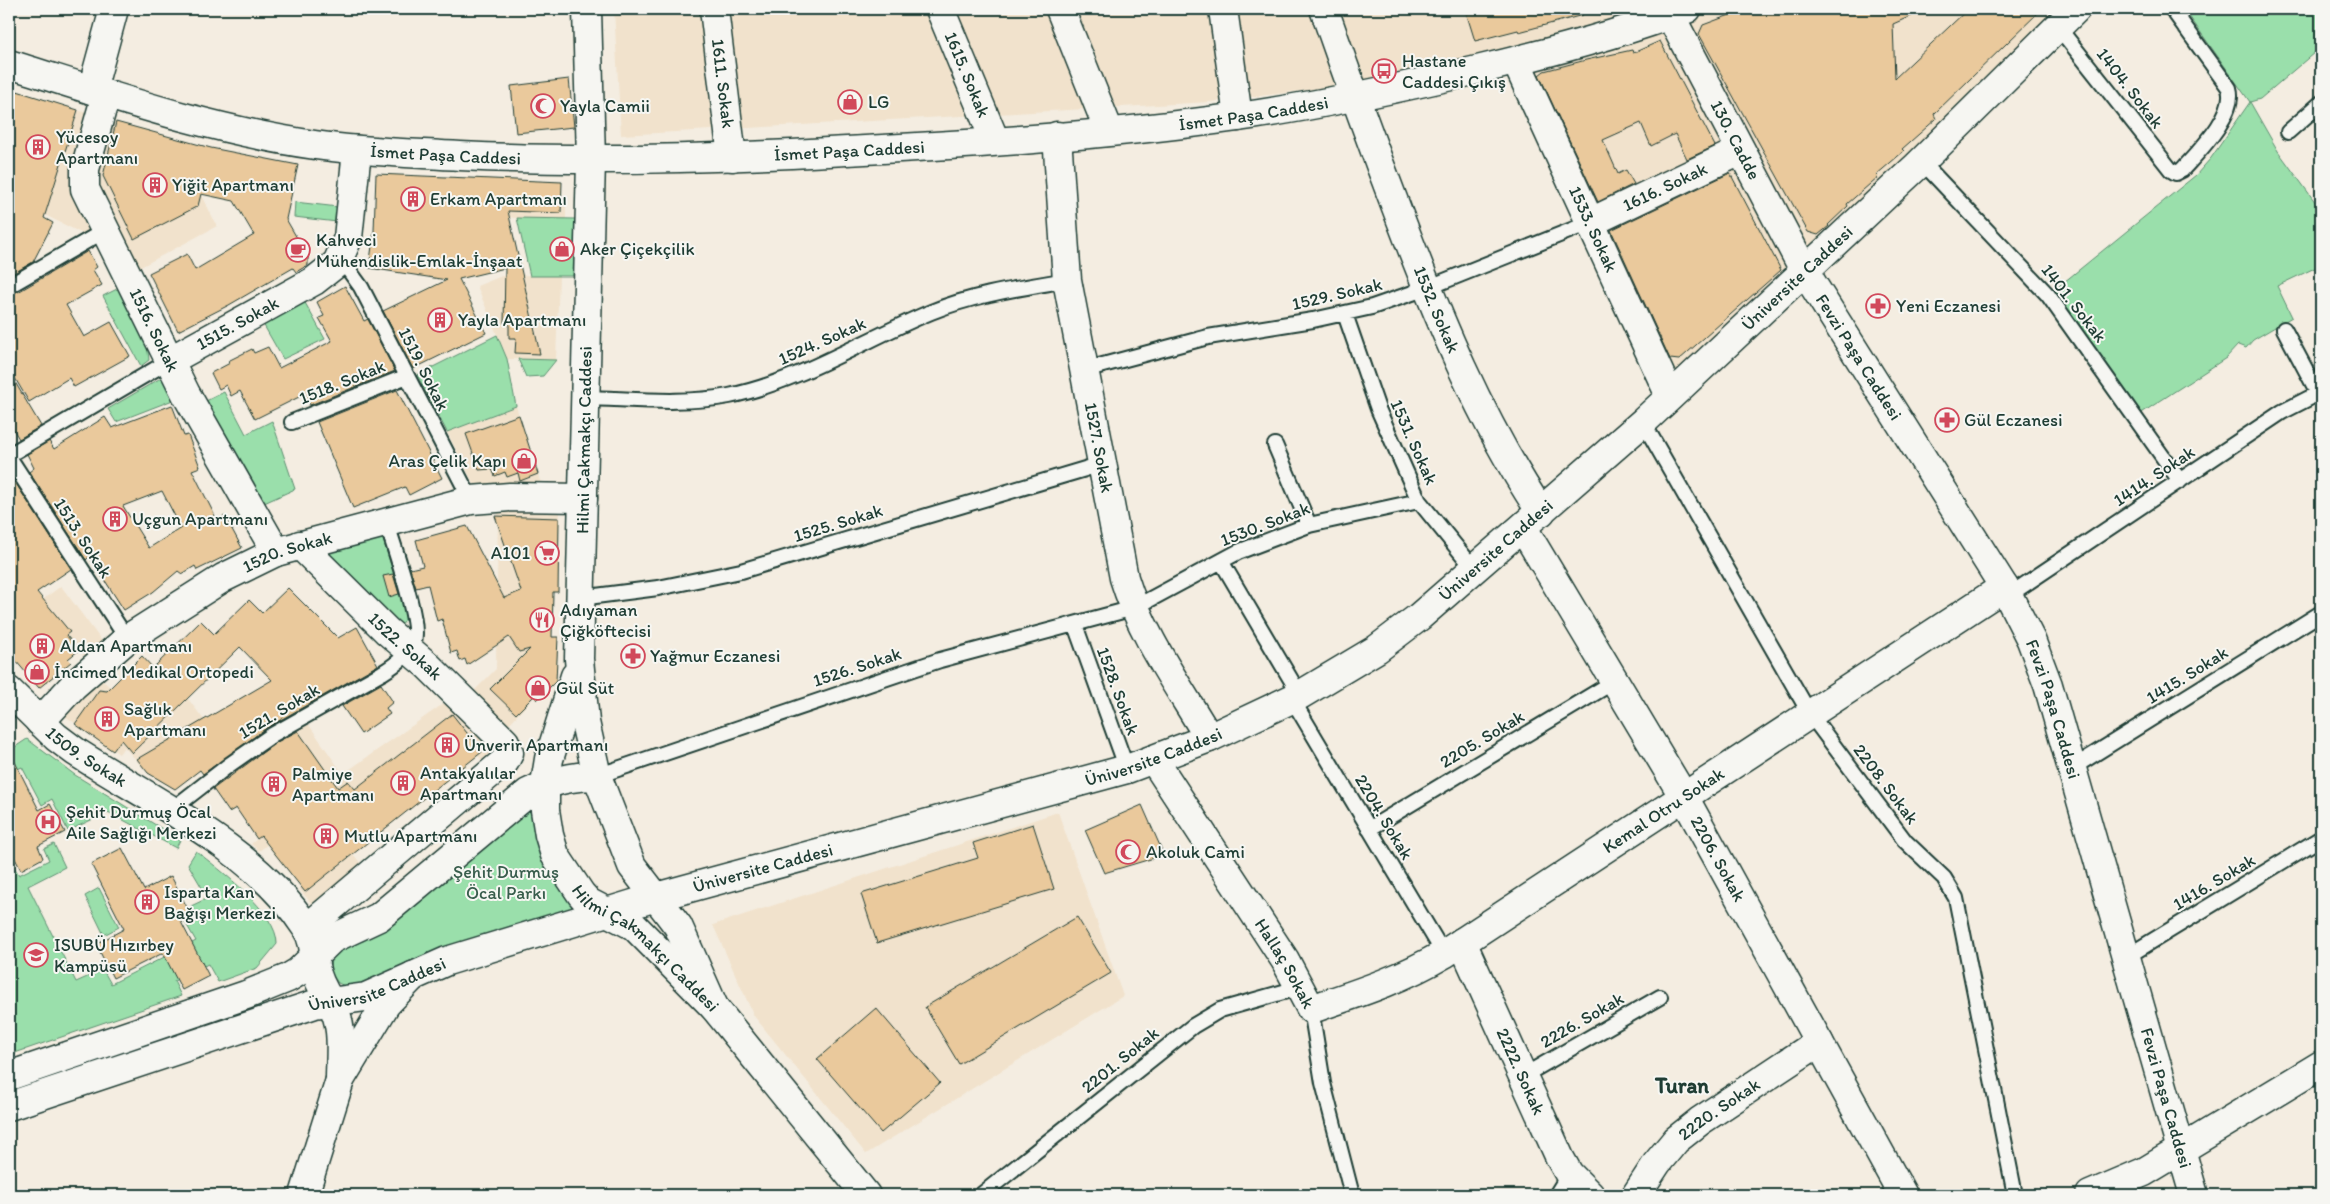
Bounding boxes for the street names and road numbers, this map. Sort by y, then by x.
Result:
street label: 1615. Sokak [940,28,995,121]
street label: 1611. Sokak [707,38,739,129]
street label: 1404. Sokak [2092,43,2168,133]
street label: İsmet Paşa Caddesi [1177,91,1330,136]
street label: 130. Cadde [1706,96,1766,183]
street label: İsmet Paşa Caddesi [773,136,925,166]
street label: İsmet Paşa Caddesi [369,140,521,169]
street label: 1616. Sokak [1619,157,1711,216]
street label: 1533. Sokak [1564,182,1623,276]
street label: Üniversite Caddesi [1737,221,1857,335]
street label: 1401. Sokak [2036,259,2112,347]
street label: 1532. Sokak [1409,263,1465,356]
street label: 1529. Sokak [1290,273,1384,315]
street label: 1516. Sokak [124,284,184,376]
street label: Fevzi Paşa Caddesi [1811,290,1907,424]
street label: 1515. Sokak [192,292,282,355]
street label: 1524. Sokak [775,312,869,370]
street label: 1519. Sokak [394,324,454,414]
street label: Hilmi Çakmakçı Caddesi [571,346,597,534]
street label: 1518. Sokak [296,355,388,409]
street label: 1531. Sokak [1385,396,1443,488]
street label: 1527. Sokak [1080,401,1118,495]
street label: 1414. Sokak [2109,441,2199,511]
street label: 1513. Sokak [49,494,117,582]
street label: Üniversite Caddesi [1434,494,1557,606]
street label: 1530. Sokak [1217,497,1313,551]
street label: 1525. Sokak [791,499,885,547]
street label: 1520. Sokak [239,527,334,578]
street label: 1522. Sokak [363,607,447,685]
street label: Fevzi Paşa Caddesi [2021,636,2085,781]
street label: 1415. Sokak [2142,641,2232,709]
street label: 1526. Sokak [810,642,904,692]
street label: 1528. Sokak [1092,644,1144,738]
street label: 1521. Sokak [234,678,324,744]
street label: 2205. Sokak [1436,705,1528,773]
street label: 1509. Sokak [41,722,131,792]
street label: Üniversite Caddesi [1082,722,1226,791]
street label: 2208. Sokak [1849,739,1923,829]
street label: Kemal Otru Sokak [1598,762,1729,858]
street label: 2204. Sokak [1350,770,1418,864]
street label: 2206. Sokak [1686,812,1750,906]
street label: Üniversite Caddesi [690,838,835,897]
street label: 1416. Sokak [2169,849,2259,915]
street label: Hilmi Çakmakçı Caddesi [567,880,724,1016]
street label: Hallaç Sokak [1250,914,1320,1013]
street label: Üniversite Caddesi [305,952,449,1017]
street label: 2226. Sokak [1536,987,1628,1053]
street label: 2201. Sokak [1077,1022,1163,1098]
street label: 2222. Sokak [1491,1024,1550,1118]
street label: Fevzi Paşa Caddesi [2136,1025,2197,1171]
street label: 2220. Sokak [1674,1073,1764,1145]

